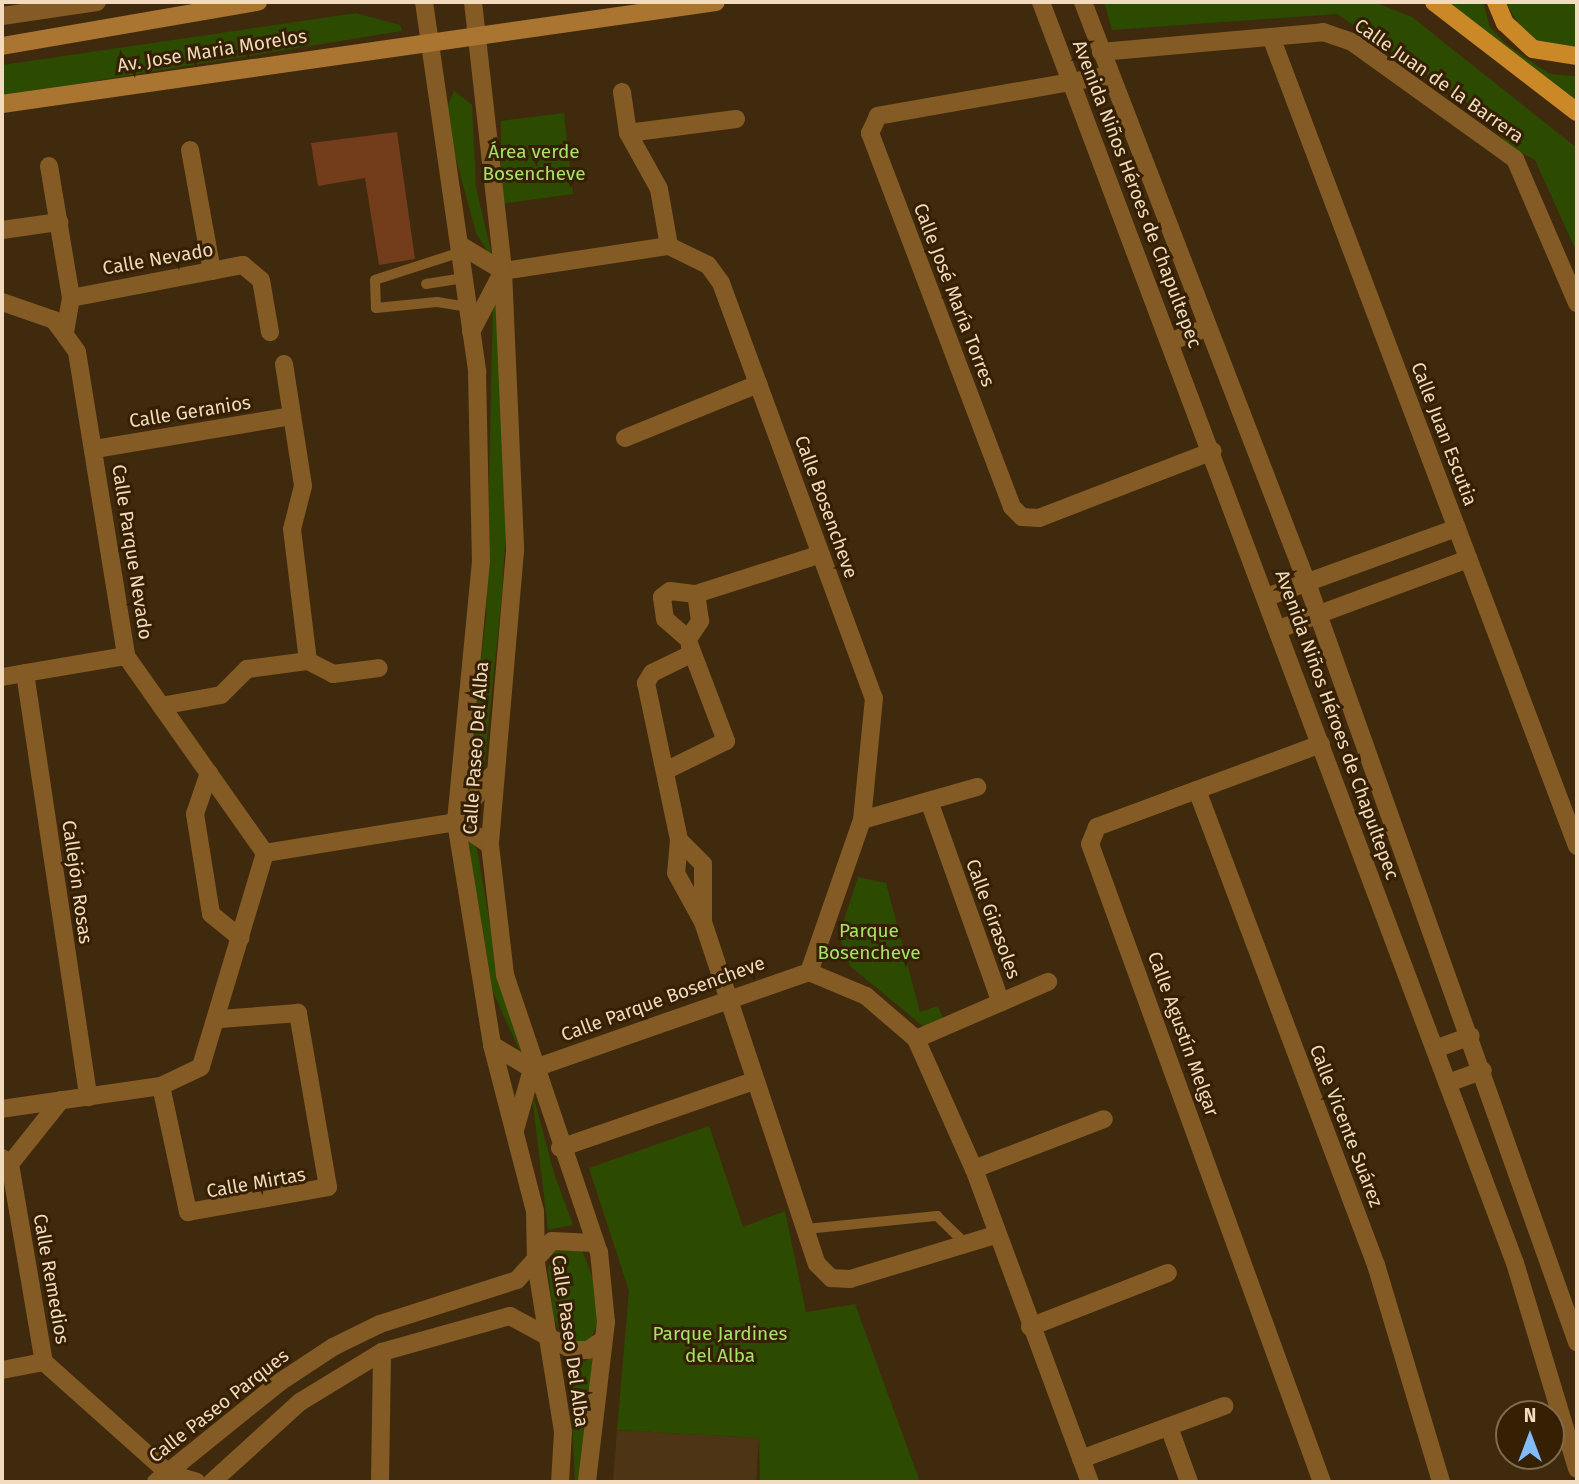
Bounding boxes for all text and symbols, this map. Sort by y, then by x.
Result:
street label: Calle Juan de la Barrera [1350,14,1528,148]
street label: Av. Jose Maria Morelos [115,25,309,77]
street label: Avenida Niños Héroes de Chapultepec [1068,37,1206,351]
park label: Área verde Bosencheve [482,141,586,185]
street label: Calle José María Torres [908,200,1000,390]
street label: Calle Nevado [101,238,215,280]
street label: Calle Juan Escutia [1406,359,1482,509]
street label: Calle Geranios [128,391,252,433]
street label: Calle Bosencheve [790,433,862,581]
street label: Calle Parque Nevado [107,463,157,641]
street label: Avenida Niños Héroes de Chapultepec [1270,567,1404,883]
street label: Calle Paseo Del Alba [459,661,493,835]
street label: Callejón Rosas [57,819,97,945]
street label: Calle Girasoles [961,856,1025,982]
park label: Parque Bosencheve [817,920,921,964]
street label: Calle Agustín Melgar [1143,948,1223,1120]
street label: Calle Parque Bosencheve [558,952,768,1046]
street label: Calle Vicente Suárez [1305,1042,1387,1210]
street label: Calle Mirtas [205,1163,307,1203]
street label: Calle Remedios [28,1212,74,1346]
street label: Calle Paseo Del Alba [547,1253,593,1429]
park label: Parque Jardines del Alba [653,1323,787,1367]
street label: Calle Paseo Parques [145,1344,293,1468]
north arrow [1495,1400,1565,1470]
text: N [1524,1404,1536,1427]

